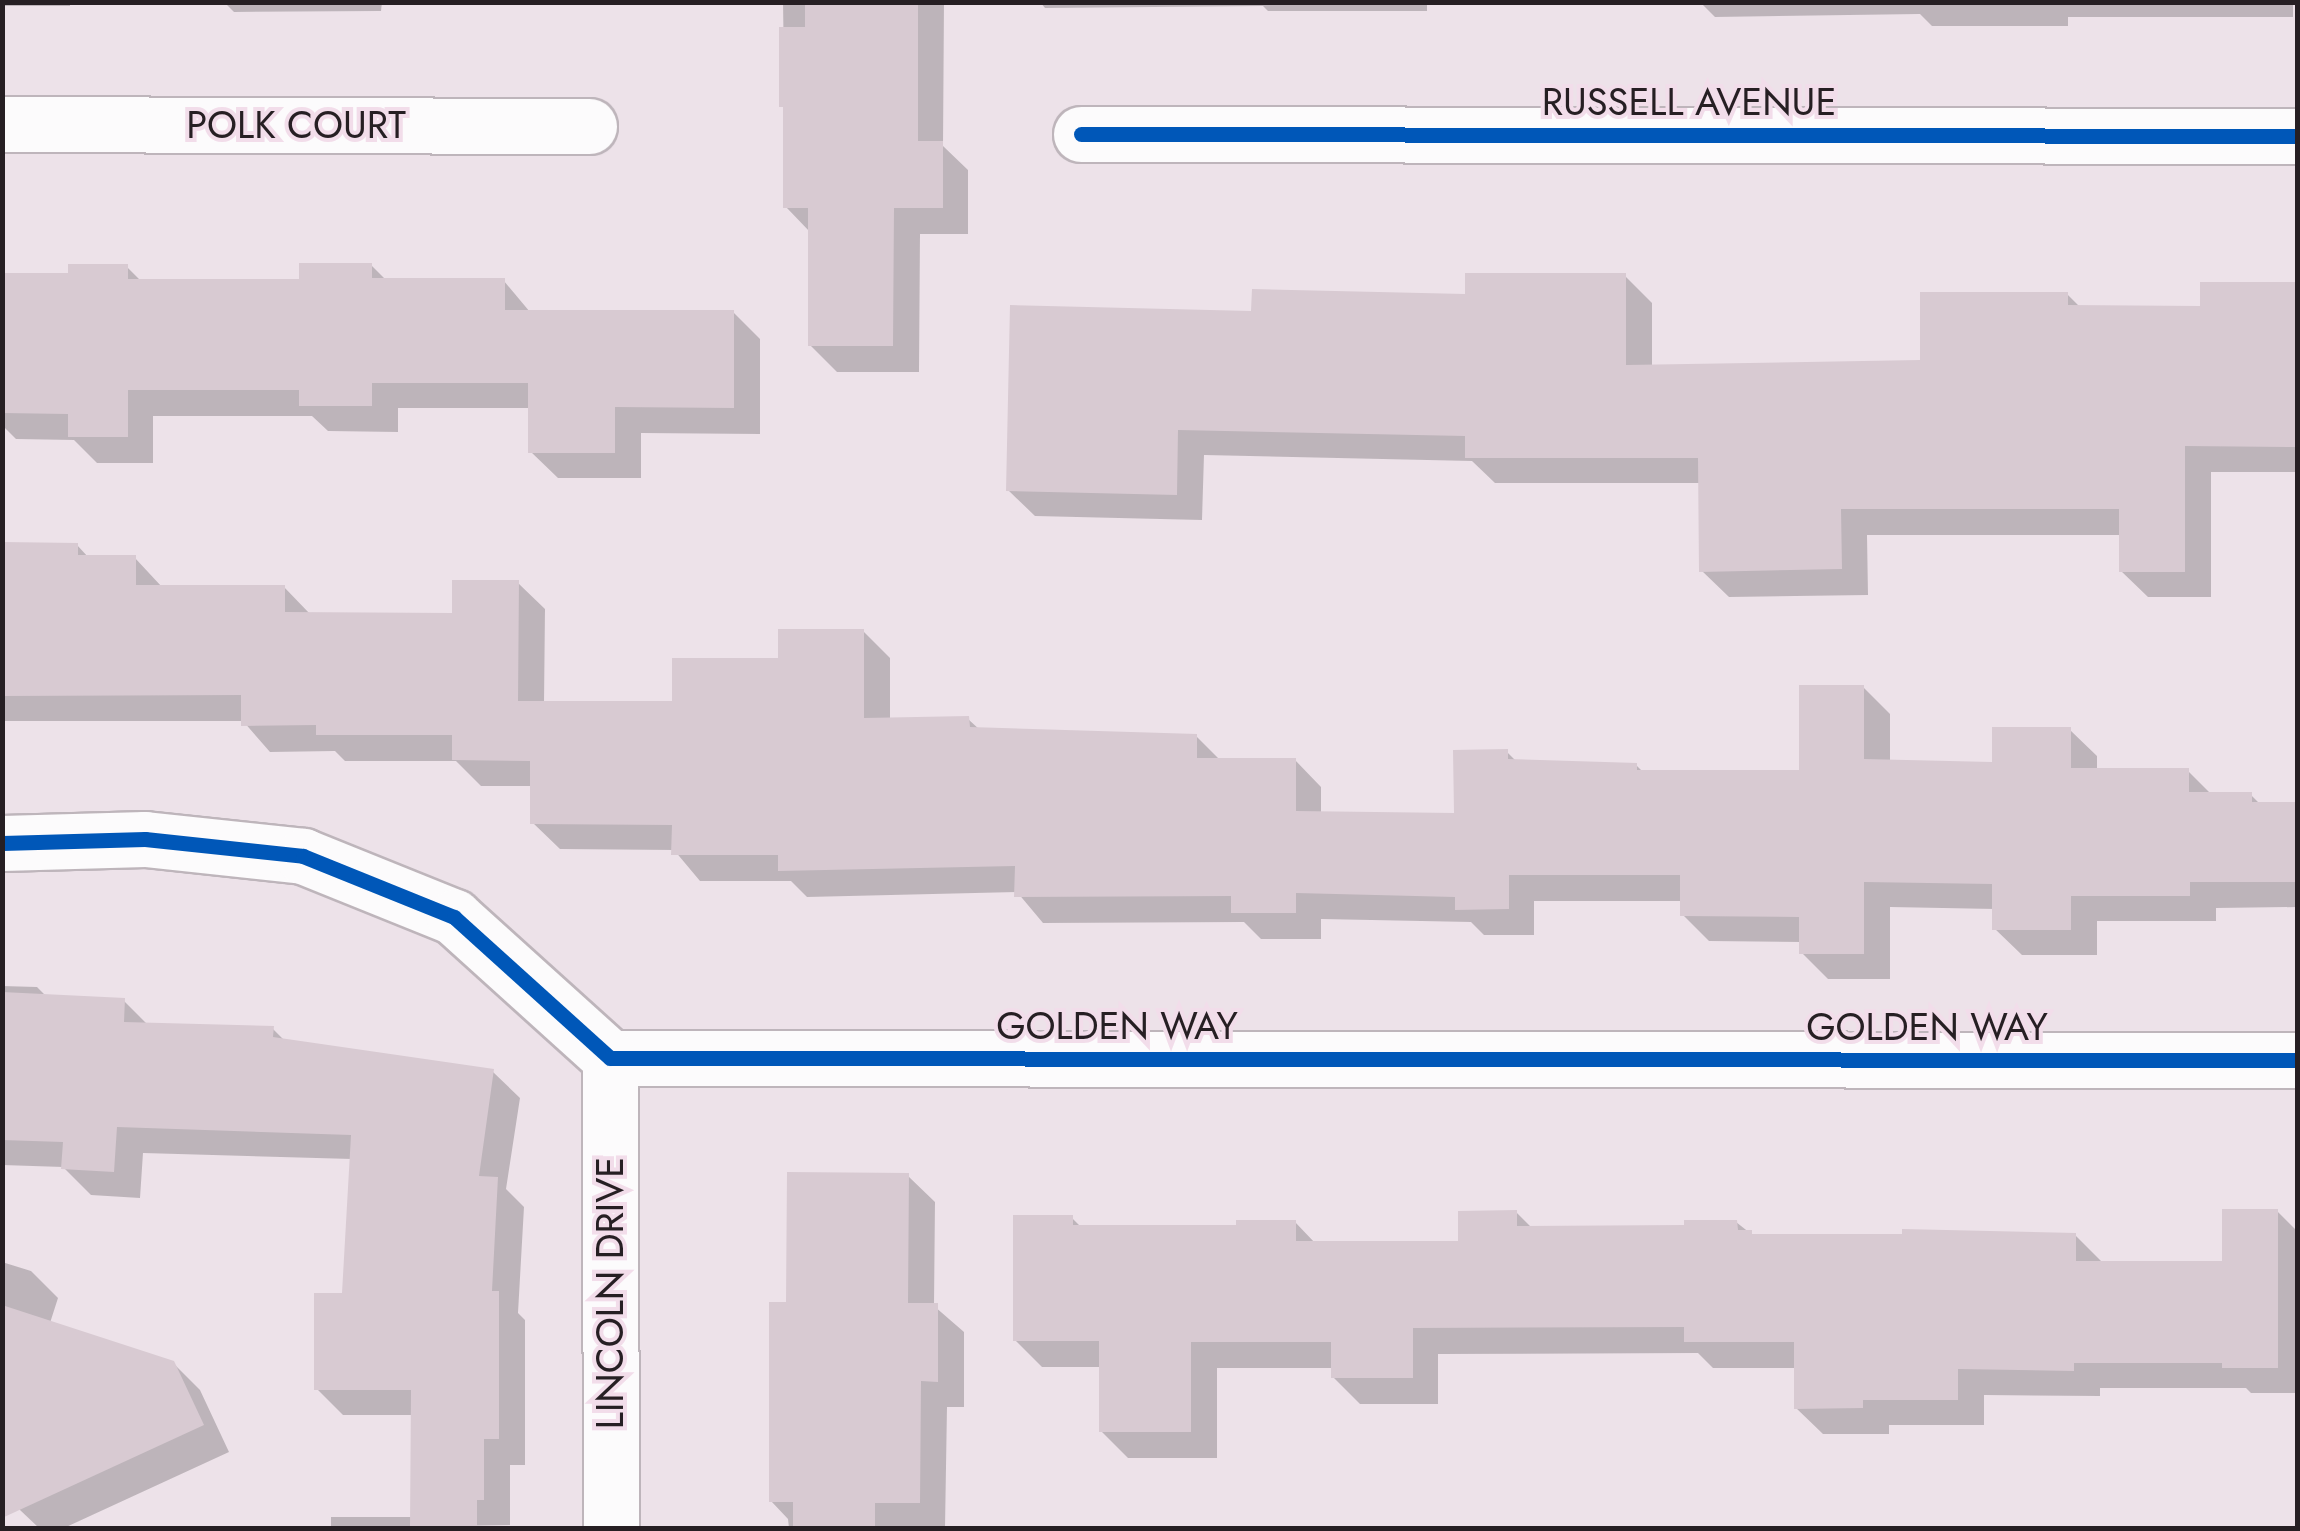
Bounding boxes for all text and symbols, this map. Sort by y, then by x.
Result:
street label: RUSSELL AVENUE [1542,79,1836,125]
street label: POLK COURT [186,102,406,148]
street label: GOLDEN WAY [996,1003,1238,1049]
street label: GOLDEN WAY [1806,1004,2048,1050]
street label: LINCOLN DRIVE [587,1157,633,1429]

